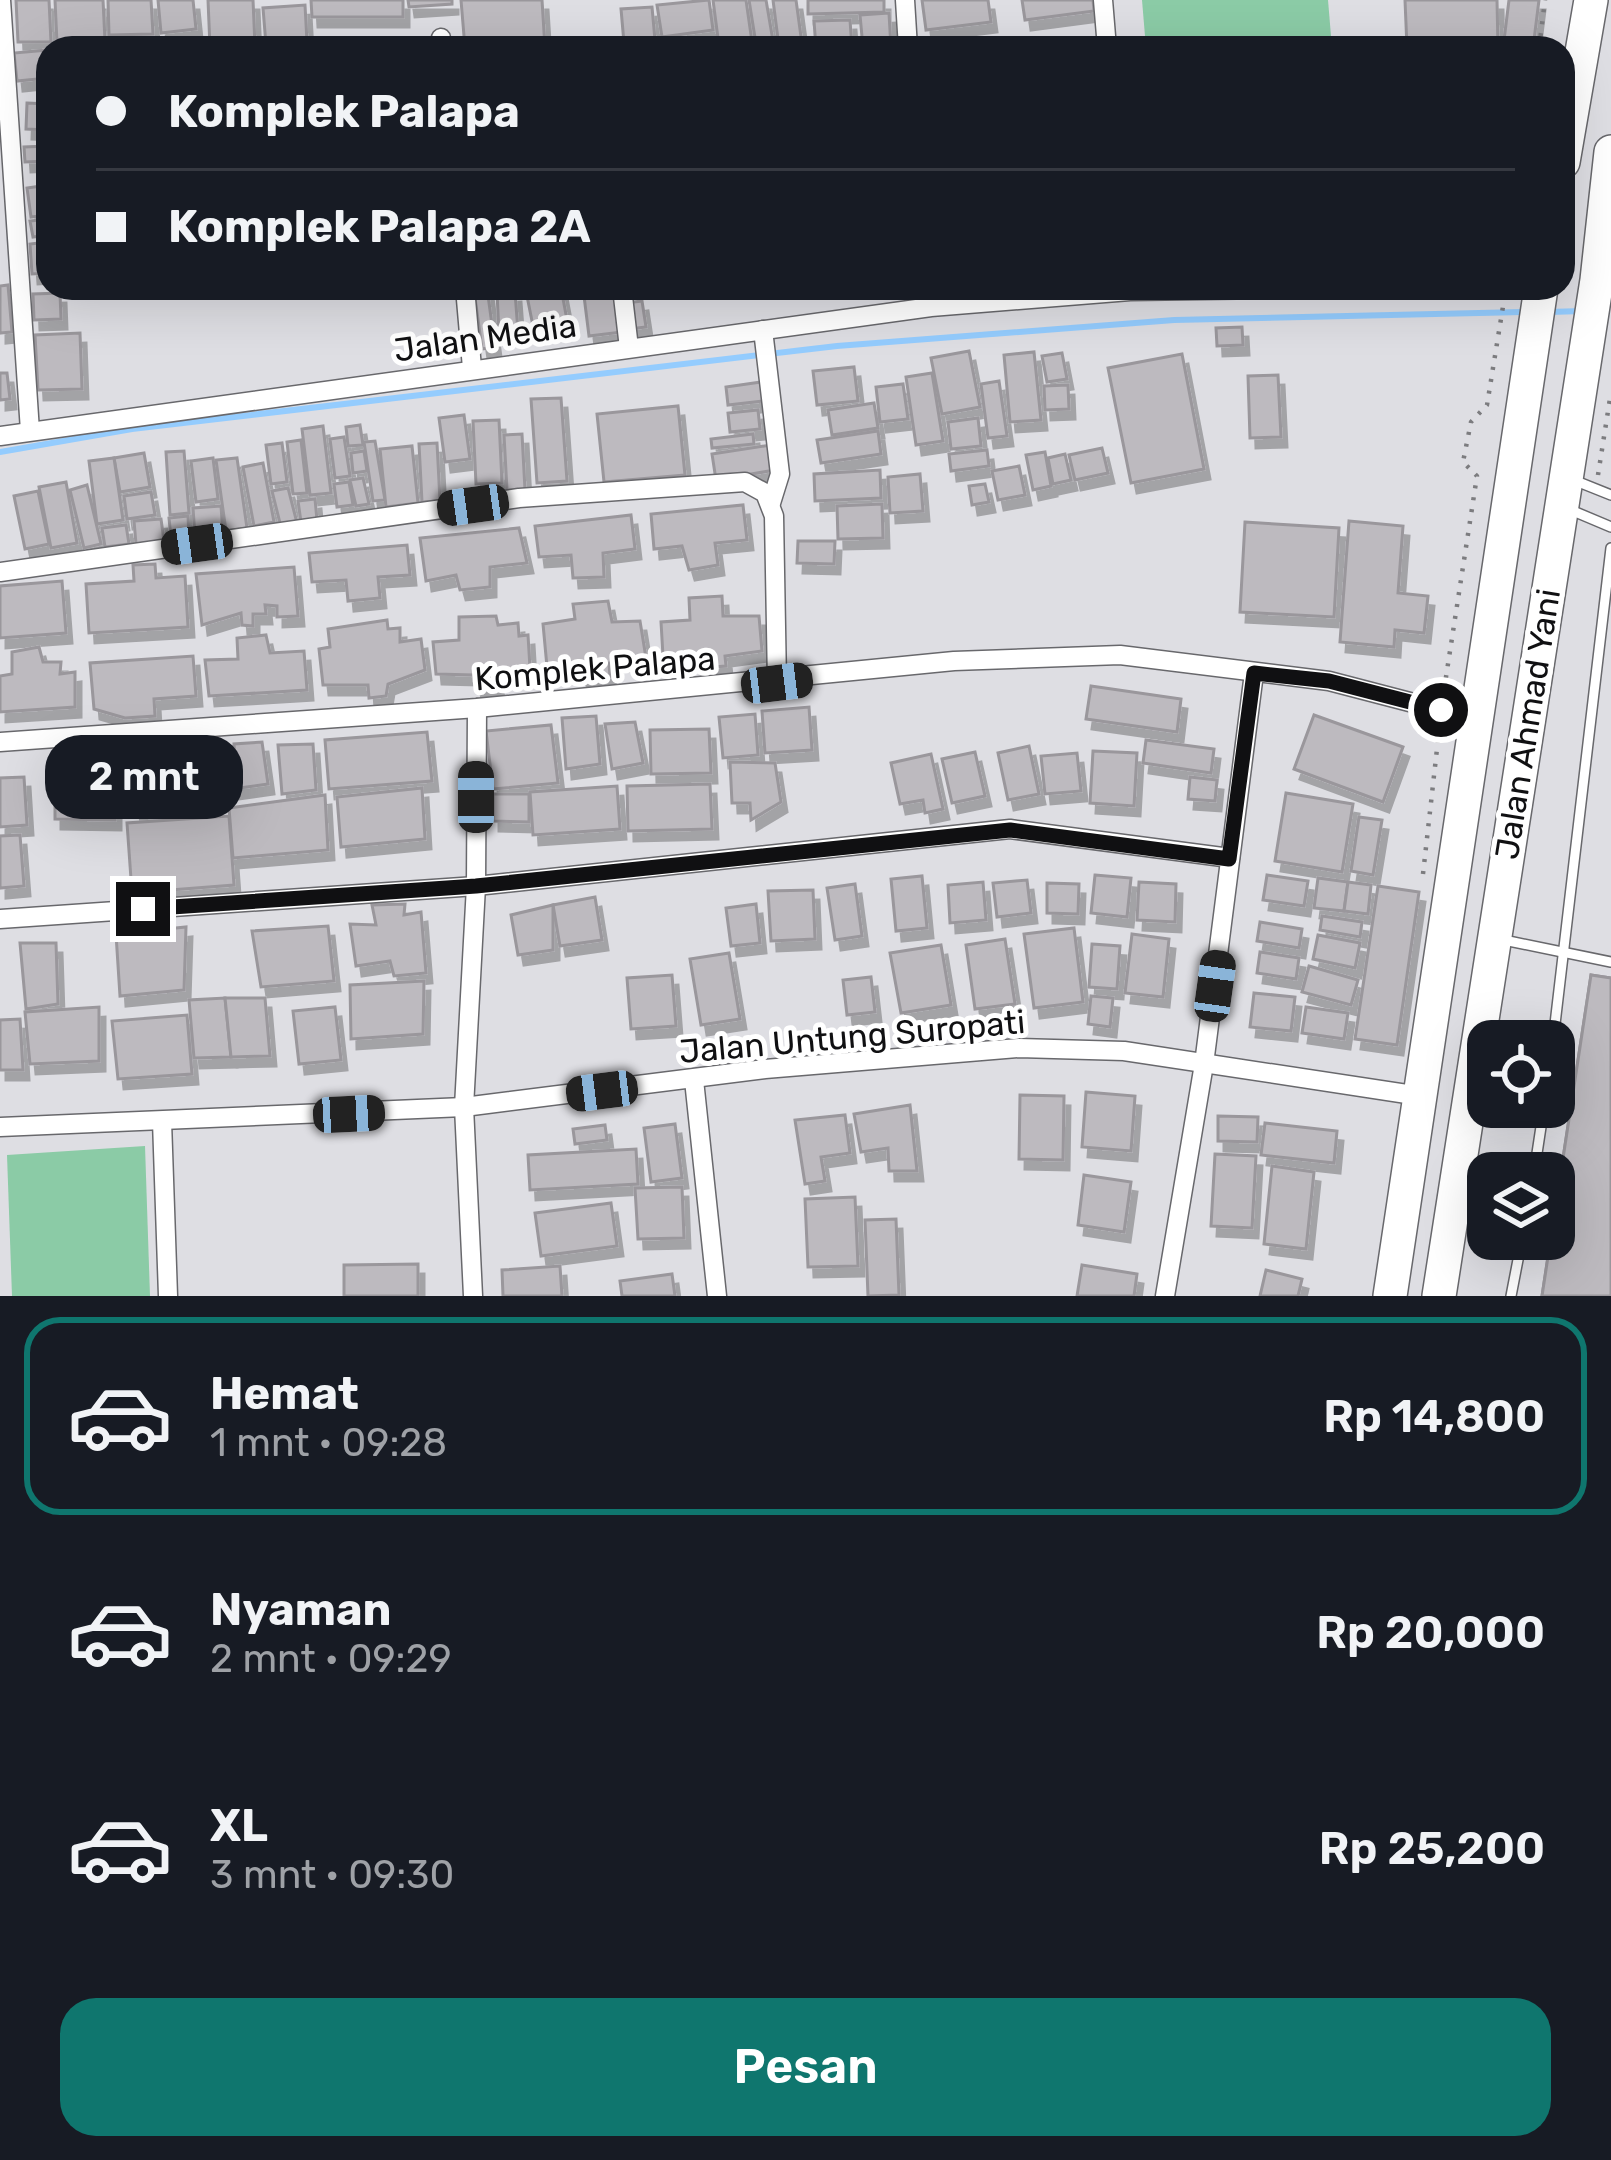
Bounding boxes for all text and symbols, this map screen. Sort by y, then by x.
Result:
text: Komplek Palapa [168,85,520,138]
text: Komplek Palapa 2A [168,200,591,253]
street label: Jalan Media [391,305,579,370]
car [435,482,511,528]
car [159,521,235,567]
street label: Jalan Ahmad Yani [1487,586,1568,862]
street label: Komplek Palapa [473,639,717,698]
car [739,661,815,705]
route start [1414,683,1468,737]
callout: 2 mnt [44,735,242,819]
text: 2 mnt [89,754,199,800]
car [458,761,494,833]
route end [116,882,170,936]
car [1192,948,1238,1024]
street label: Jalan Untung Suropati [678,1002,1027,1071]
map controls [1467,1020,1575,1260]
button: locate [1467,1020,1575,1128]
car [564,1069,640,1113]
car [312,1094,386,1134]
button: layers [1467,1152,1575,1260]
icon: car [66,1362,174,1470]
text: Hemat [210,1367,359,1420]
text: Rp 14,800 [1323,1390,1545,1443]
text: 1 mnt · 09:28 [210,1420,447,1466]
icon: car [66,1578,174,1686]
text: Nyaman [210,1583,391,1636]
text: Rp 20,000 [1316,1606,1545,1659]
text: 2 mnt · 09:29 [210,1636,452,1682]
icon: car [66,1794,174,1902]
text: XL [210,1799,268,1852]
text: Rp 25,200 [1319,1822,1545,1875]
text: 3 mnt · 09:30 [210,1852,454,1898]
button: Pesan [60,1998,1551,2136]

